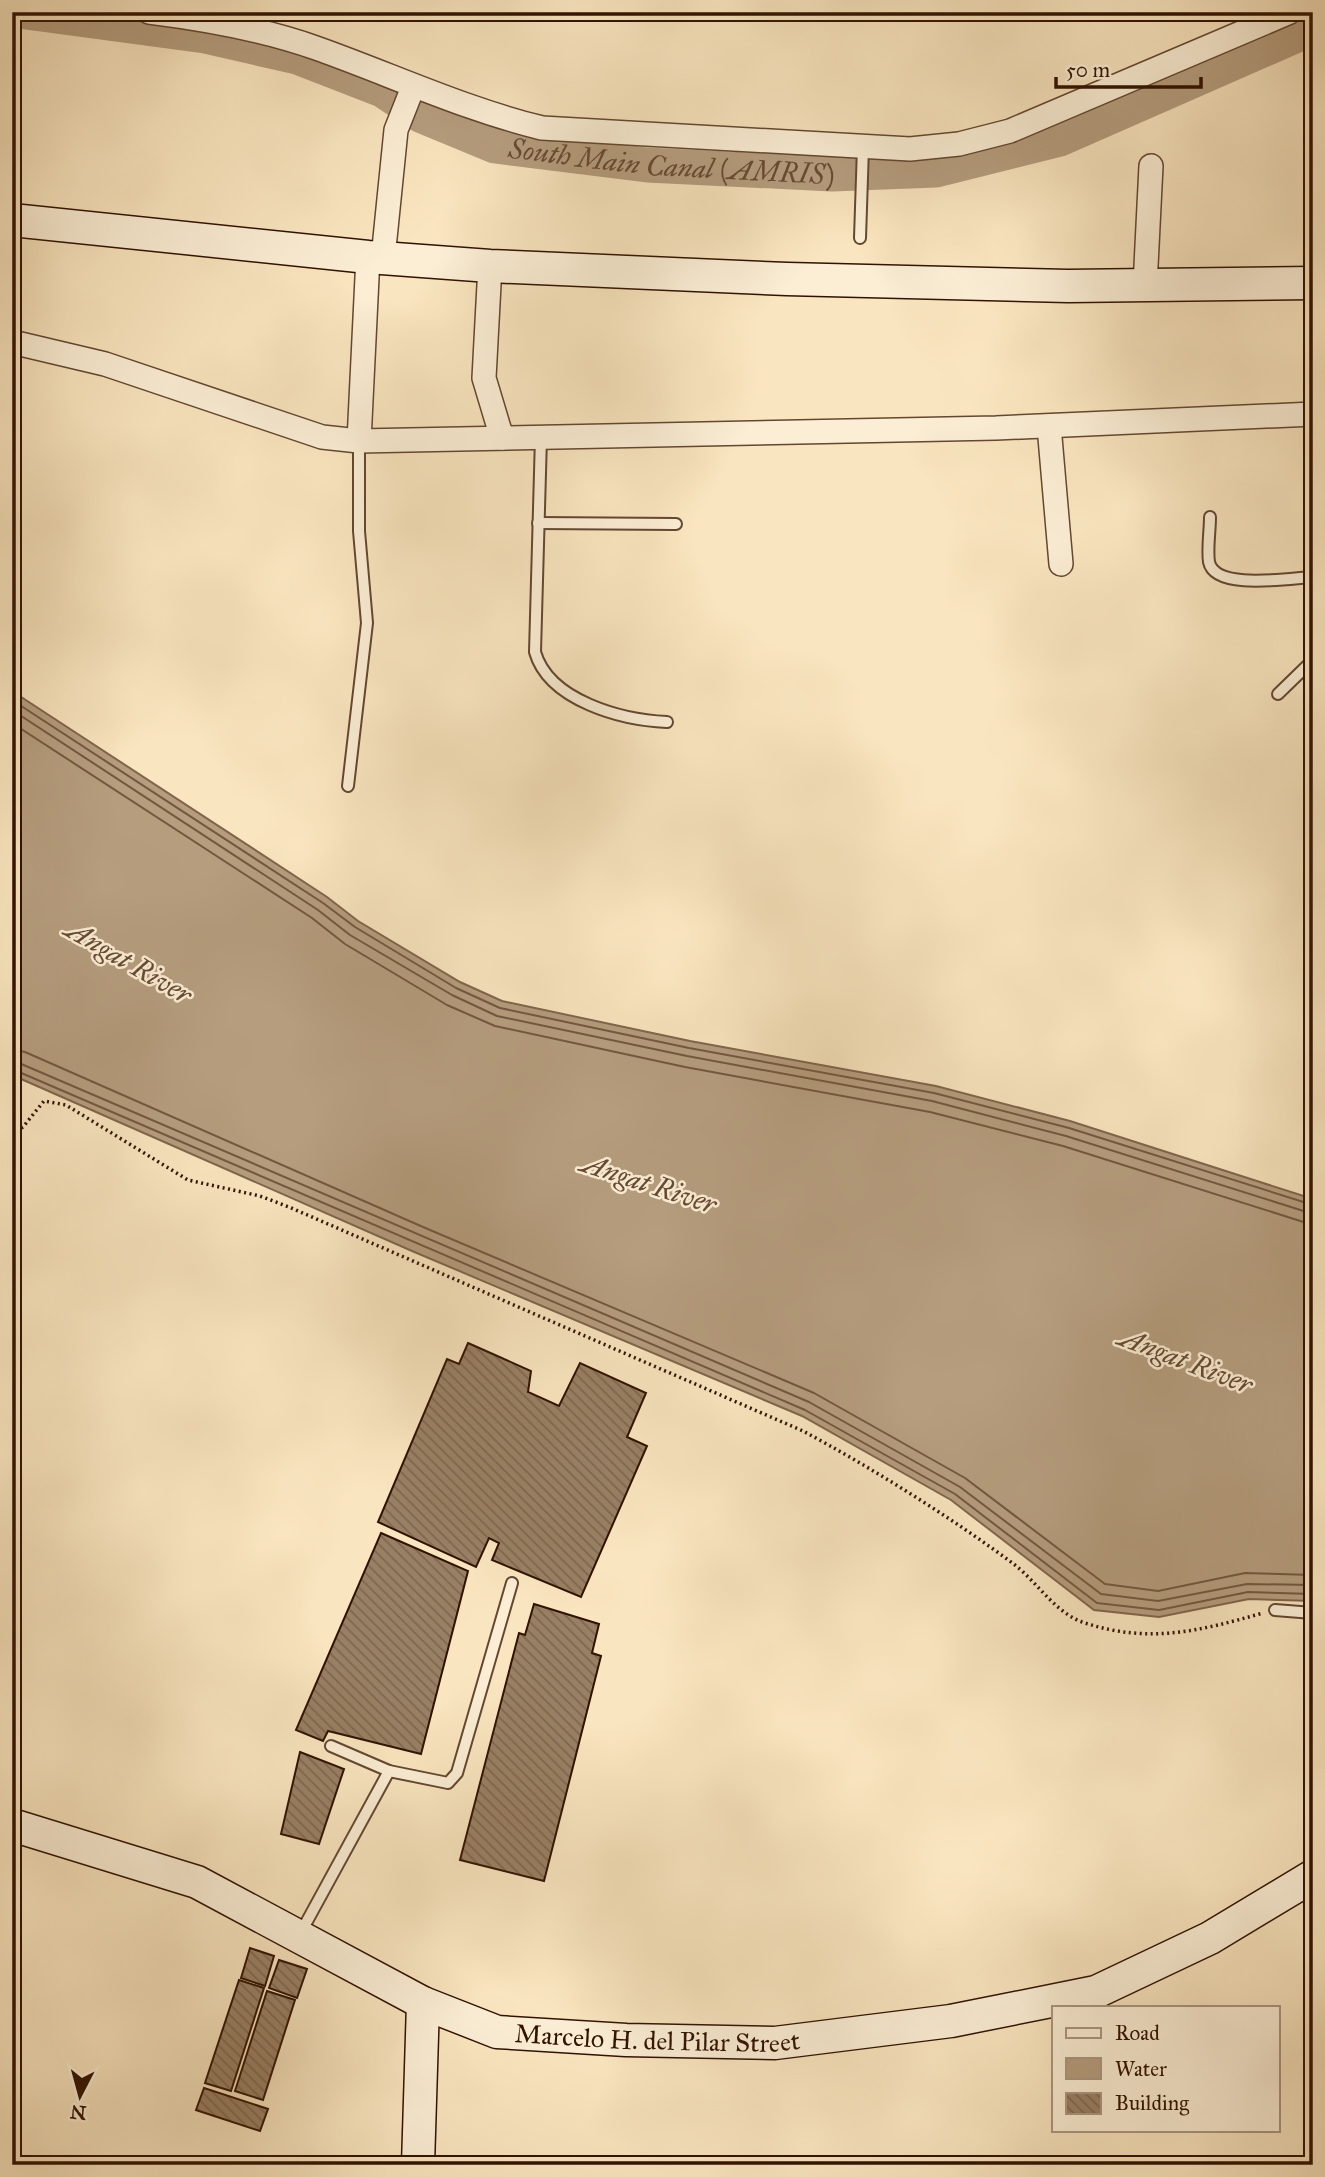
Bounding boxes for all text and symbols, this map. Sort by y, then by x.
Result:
scale bar [1056,46,1201,90]
text: 50 m [1066,57,1111,83]
water label: South Main Canal (AMRIS) [505,131,835,192]
water label: Angat River [57,910,199,1012]
water label: Angat River [574,1144,722,1222]
water label: Angat River [1111,1318,1259,1402]
legend [1052,2006,1280,2132]
street label: Marcelo H. del Pilar Street [514,2017,802,2059]
text: Road [1115,2020,1160,2046]
text: Water [1115,2056,1167,2082]
north arrow [46,2062,116,2132]
text: Building [1115,2090,1189,2116]
text: N [69,2100,87,2125]

